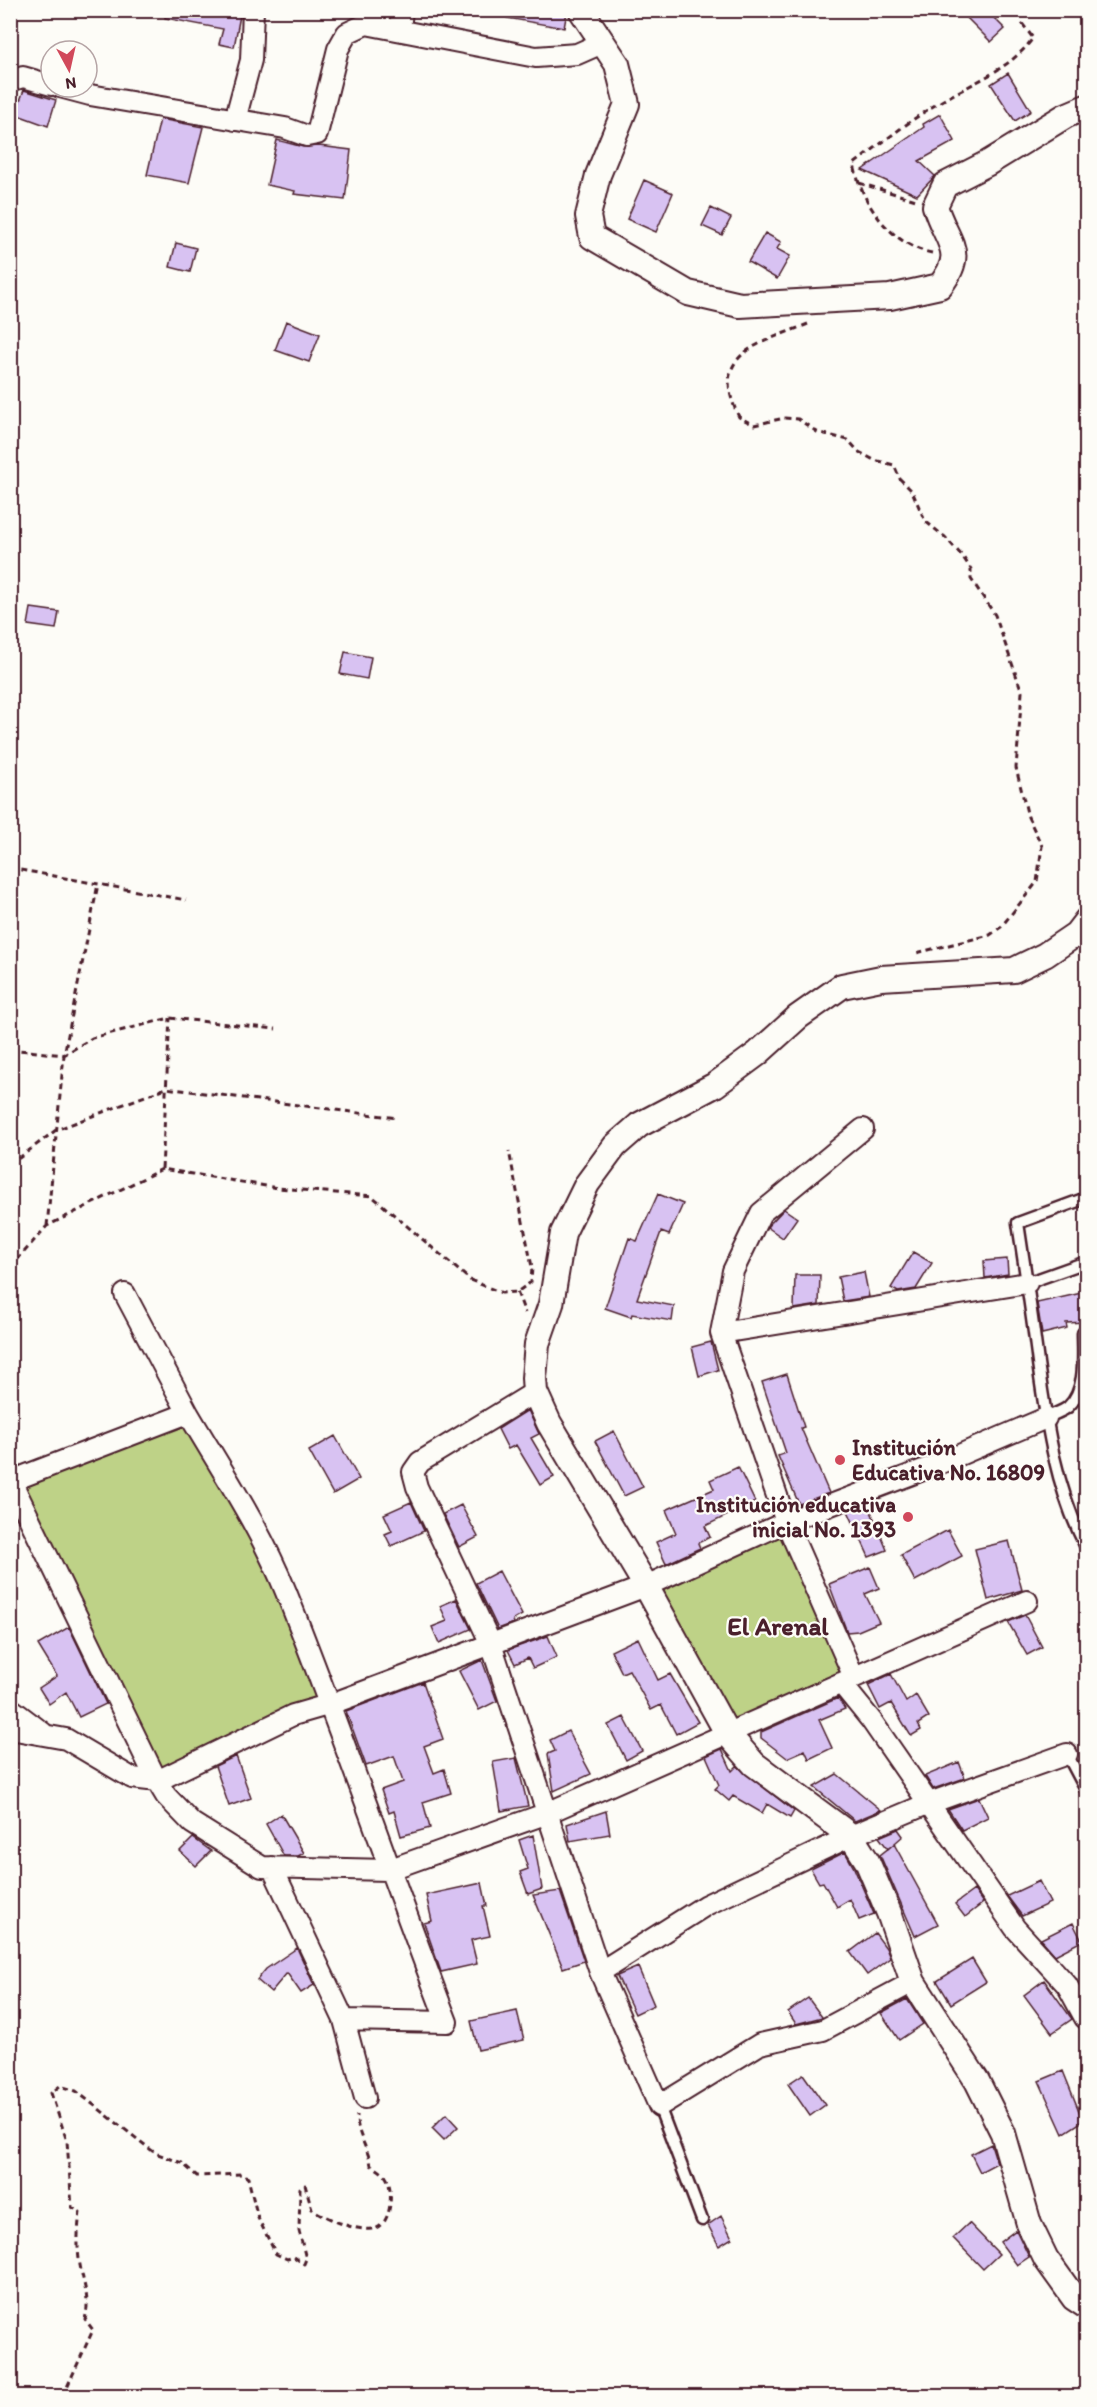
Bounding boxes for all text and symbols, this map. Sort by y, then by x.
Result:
north arrow [39,39,99,99]
text: N [64,73,78,94]
place label: Institución Educativa No. 16809 [852,1434,1045,1486]
marker: Institución Educativa No. 16809 [833,1453,847,1467]
place label: Institución educativa inicial No. 1393 [696,1491,896,1543]
marker: Institución educativa inicial No. 1393 [901,1510,915,1524]
district label: El Arenal [727,1610,829,1642]

